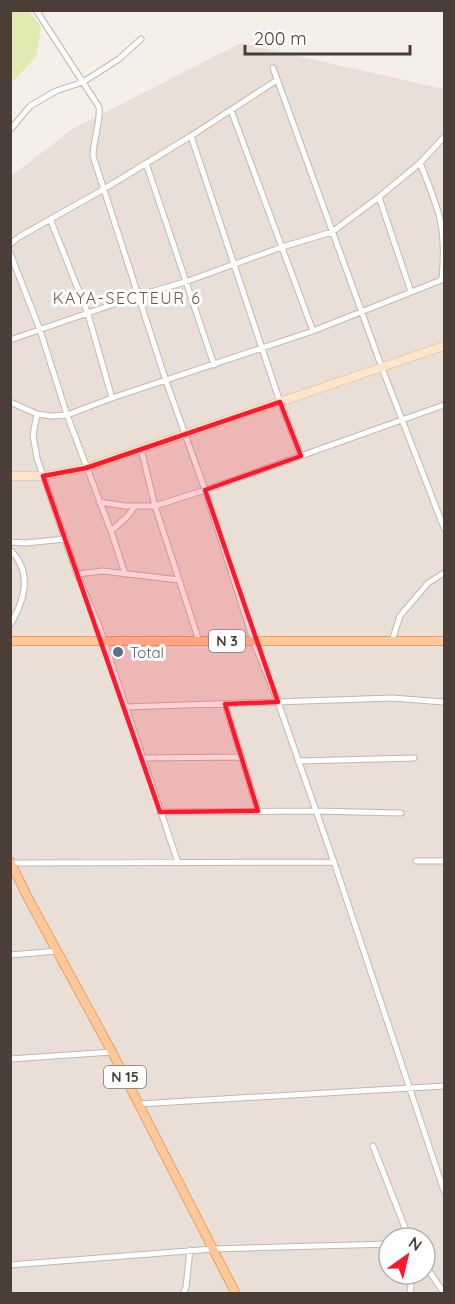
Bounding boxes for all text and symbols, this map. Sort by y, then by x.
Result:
scale bar [245,18,410,56]
text: 200 m [254,27,307,50]
district label: KAYA-SECTEUR 6 [53,288,201,308]
road number: N 3 [209,630,245,652]
place label: Total [130,643,164,662]
marker: Total [111,645,125,659]
road number: N 15 [104,1066,146,1088]
north arrow [377,1226,437,1286]
text: N [405,1232,426,1255]

